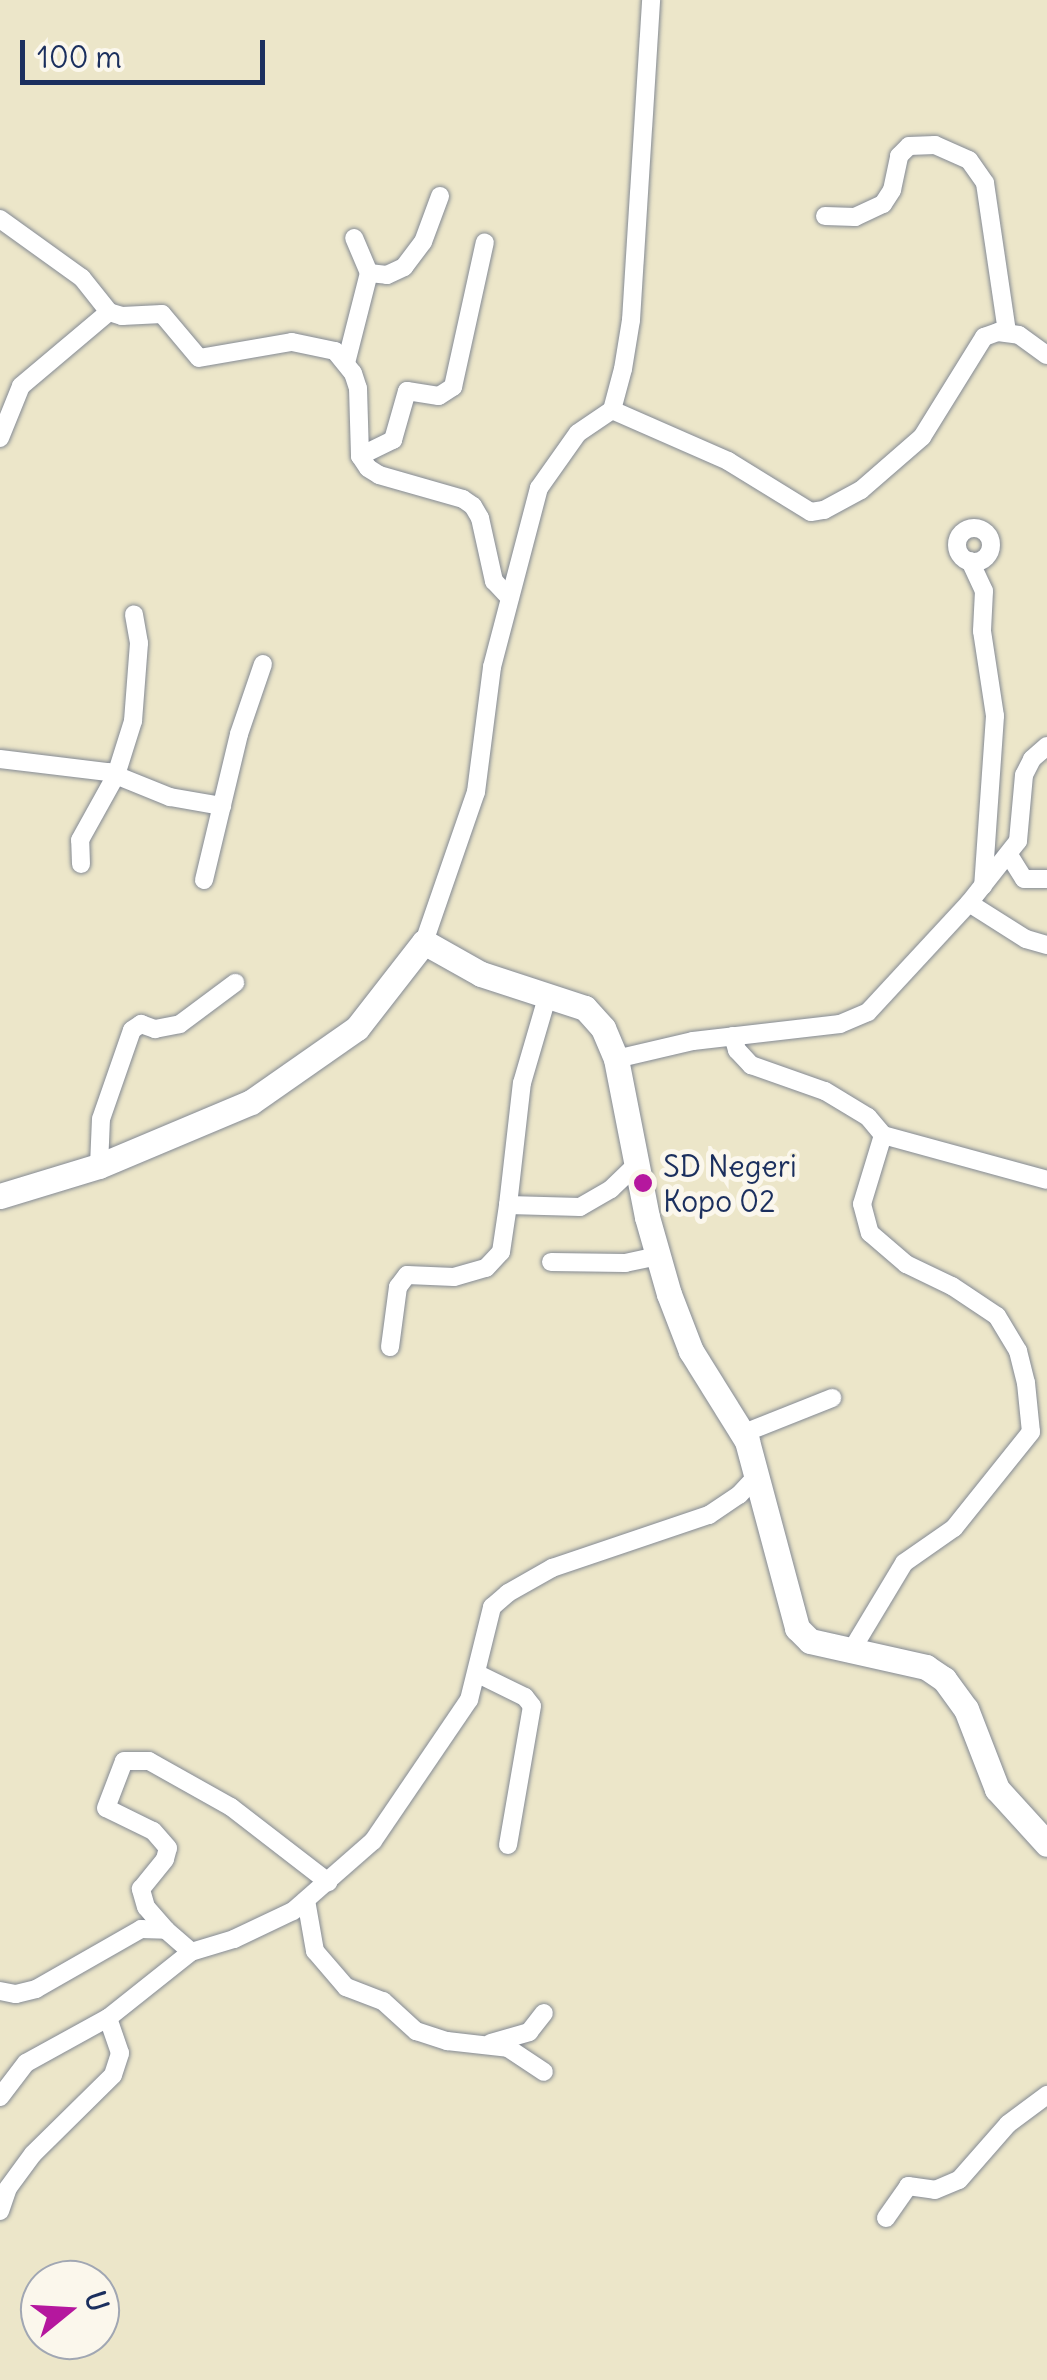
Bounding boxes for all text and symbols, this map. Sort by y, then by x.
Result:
scale bar [25,20,270,82]
text: 100 m [37,38,122,76]
place label: SD Negeri Kopo 02 [663,1148,797,1218]
marker: SD Negeri Kopo 02 [632,1172,654,1194]
north arrow [20,2260,120,2360]
text: U [77,2287,117,2316]

